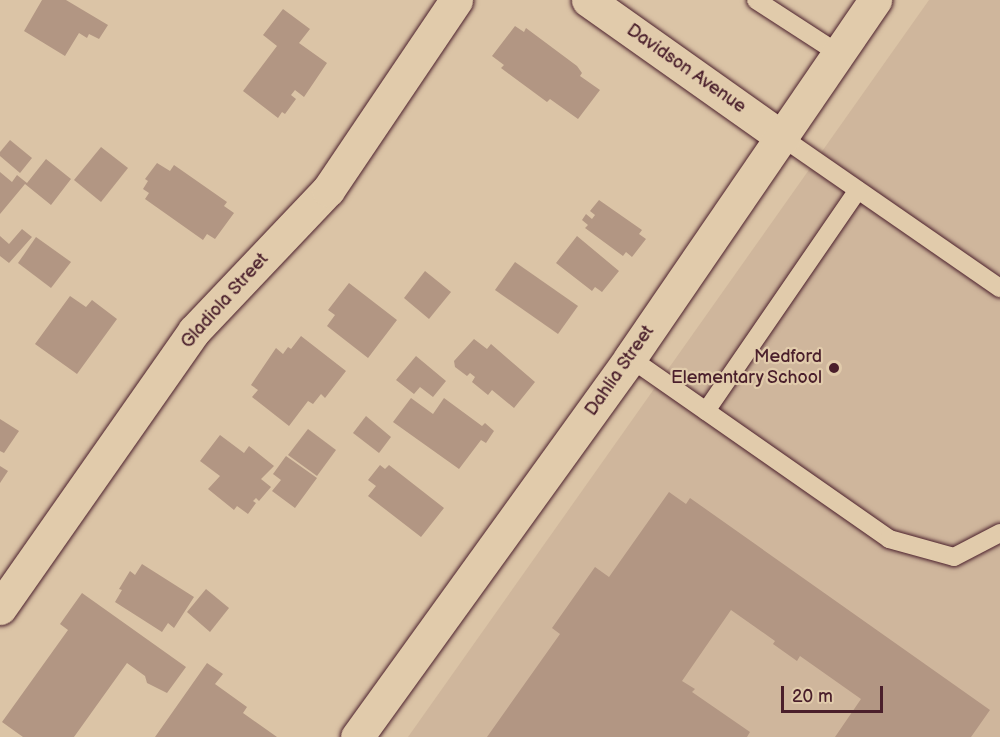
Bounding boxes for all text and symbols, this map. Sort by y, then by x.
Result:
street label: Davidson Avenue [622,20,750,118]
street label: Gladiola Street [177,249,273,353]
street label: Dahlia Street [581,322,659,420]
place label: Medford Elementary School [669,347,822,389]
marker: Medford Elementary School [827,361,841,375]
scale bar [784,674,886,712]
text: 20 m [792,686,833,707]

